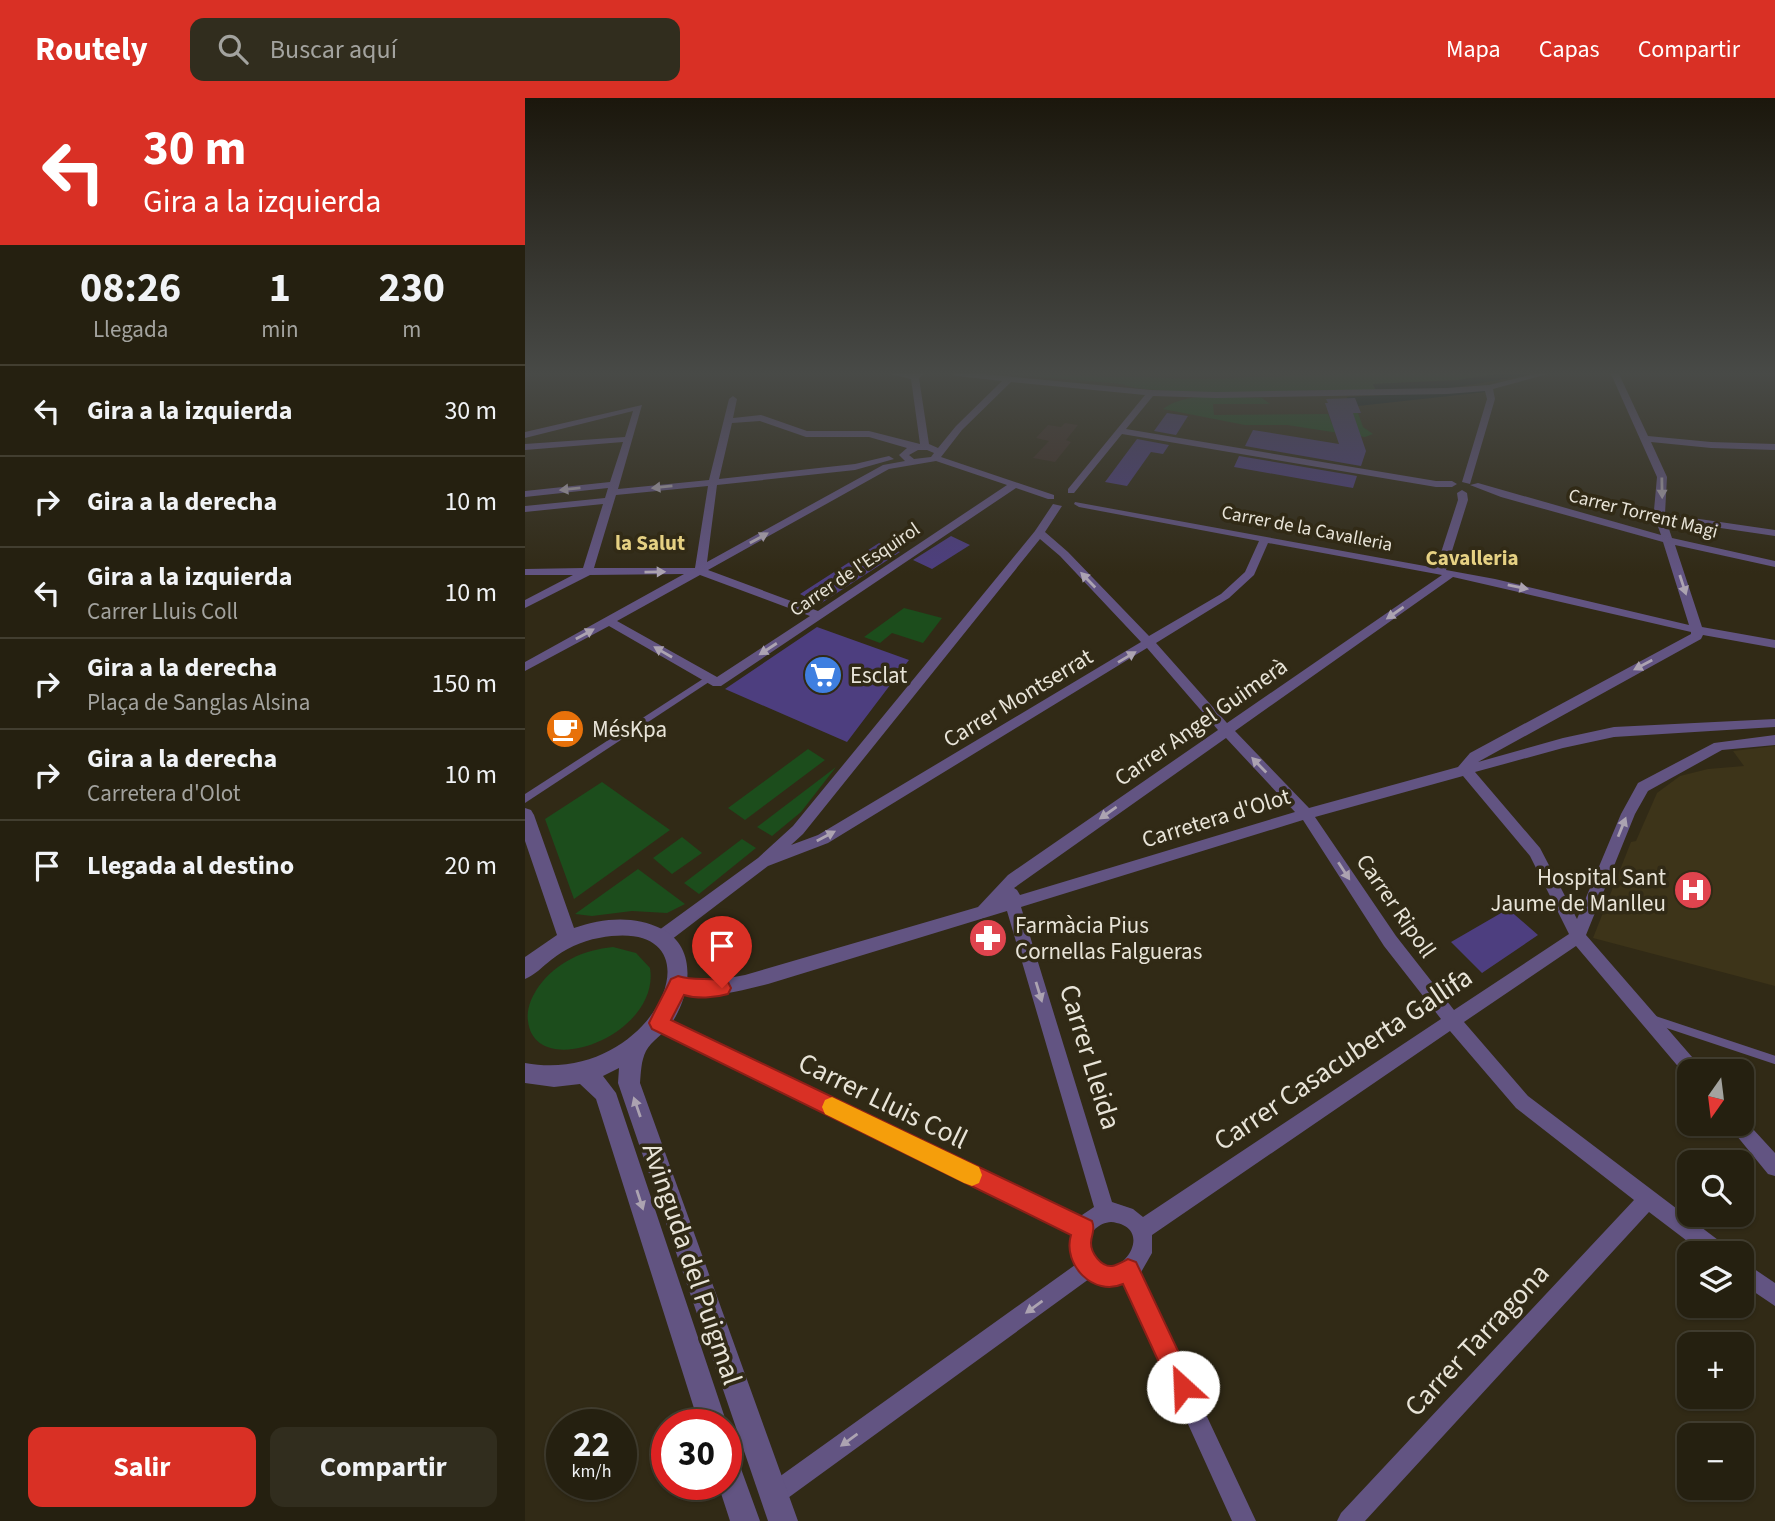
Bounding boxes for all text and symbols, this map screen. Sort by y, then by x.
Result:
search box [190,18,680,81]
text: Routely [35,26,148,73]
icon: search [214,30,252,68]
text: Buscar aquí [270,31,397,68]
text: Mapa [1446,32,1501,67]
text: Capas [1539,32,1600,67]
text: Compartir [1638,32,1740,67]
text: 30 m [143,114,247,184]
icon: left [28,126,119,217]
text: Gira a la izquierda [143,179,381,225]
text: 08:26 [80,258,181,318]
text: 1 [269,258,291,318]
text: 230 [378,258,445,318]
text: Llegada [93,313,168,346]
text: min [261,313,299,346]
text: m [402,313,421,346]
icon: left [28,392,66,430]
text: Gira a la izquierda [87,392,292,429]
text: 30 m [444,392,497,429]
one-way arrow [1656,478,1668,500]
one-way arrow [651,482,673,493]
street label: Carrer Torrent Magi [1565,482,1721,546]
icon: right [28,483,66,521]
text: Gira a la derecha [87,483,277,520]
text: 10 m [444,483,497,520]
one-way arrow [558,484,580,495]
street label: Carrer de la Cavalleria [1219,499,1395,559]
street label: Carrer de l'Esquirol [785,516,926,624]
district label: la Salut [615,528,685,558]
one-way arrow [749,532,769,544]
district label: Cavalleria [1425,543,1519,573]
text: Gira a la izquierda [87,558,292,595]
one-way arrow [645,566,667,577]
one-way arrow [1080,571,1097,588]
icon: left [28,574,66,612]
text: 10 m [444,574,497,611]
one-way arrow [1678,575,1688,596]
one-way arrow [1507,582,1529,593]
text: Carrer Lluis Coll [87,595,238,628]
one-way arrow [1386,606,1404,620]
one-way arrow [575,628,594,640]
street label: Carrer Montserrat [937,640,1099,756]
one-way arrow [759,642,777,656]
one-way arrow [653,646,673,658]
text: Gira a la derecha [87,649,277,686]
street label: Carrer Angel Guimerà [1108,650,1294,794]
one-way arrow [1118,651,1137,664]
supermarket icon: Esclat [802,654,844,696]
place label: Esclat [850,659,907,692]
one-way arrow [1633,659,1652,671]
icon: right [28,665,66,703]
text: 150 m [431,665,497,702]
text: Plaça de Sanglas Alsina [87,686,310,719]
cafe icon: MésKpa [544,708,586,750]
place label: MésKpa [592,713,667,746]
text: Gira a la derecha [87,740,277,777]
icon: right [28,756,66,794]
text: 10 m [444,756,497,793]
one-way arrow [1251,756,1267,774]
text: Carretera d'Olot [87,777,241,810]
street label: Carretera d'Olot [1138,780,1294,856]
one-way arrow [1098,806,1117,819]
one-way arrow [1617,817,1628,838]
one-way arrow [817,830,836,842]
icon: arrive [28,847,66,885]
text: Llegada al destino [87,847,294,884]
text: 20 m [444,847,497,884]
street label: Carrer Ripoll [1348,847,1444,965]
one-way arrow [1337,861,1350,881]
place label: Hospital Sant Jaume de Manlleu [1490,861,1666,920]
hospital icon: Hospital Sant Jaume de Manlleu [1672,869,1714,911]
place label: Farmàcia Pius Cornellas Falgueras [1015,909,1202,968]
pin [692,916,752,988]
pharmacy icon: Farmàcia Pius Cornellas Falgueras [967,917,1009,959]
icon: arrive [703,927,741,965]
street label: Carrer Casacuberta Gallifa [1206,957,1480,1161]
street label: Carrer Lleida [1049,980,1131,1134]
one-way arrow [1034,982,1044,1003]
street label: Carrer Lluis Coll [791,1043,975,1159]
north arrow [1677,1059,1753,1136]
map controls [1677,1059,1754,1500]
one-way arrow [631,1096,642,1117]
street label: Avinguda del Puigmal [632,1138,752,1390]
button: search [1677,1150,1754,1227]
one-way arrow [635,1189,646,1210]
button: layers [1677,1241,1754,1318]
street label: Carrer Tarragona [1395,1254,1559,1426]
one-way arrow [1025,1300,1043,1314]
button: + [1677,1332,1754,1409]
position arrow [1146,1350,1220,1424]
speed limit sign: 30 [651,1409,742,1500]
text: 22 [573,1420,610,1470]
button: − [1677,1423,1754,1500]
button: Salir [28,1427,256,1507]
button: Compartir [270,1427,497,1507]
one-way arrow [840,1433,858,1447]
text: km/h [572,1459,611,1484]

